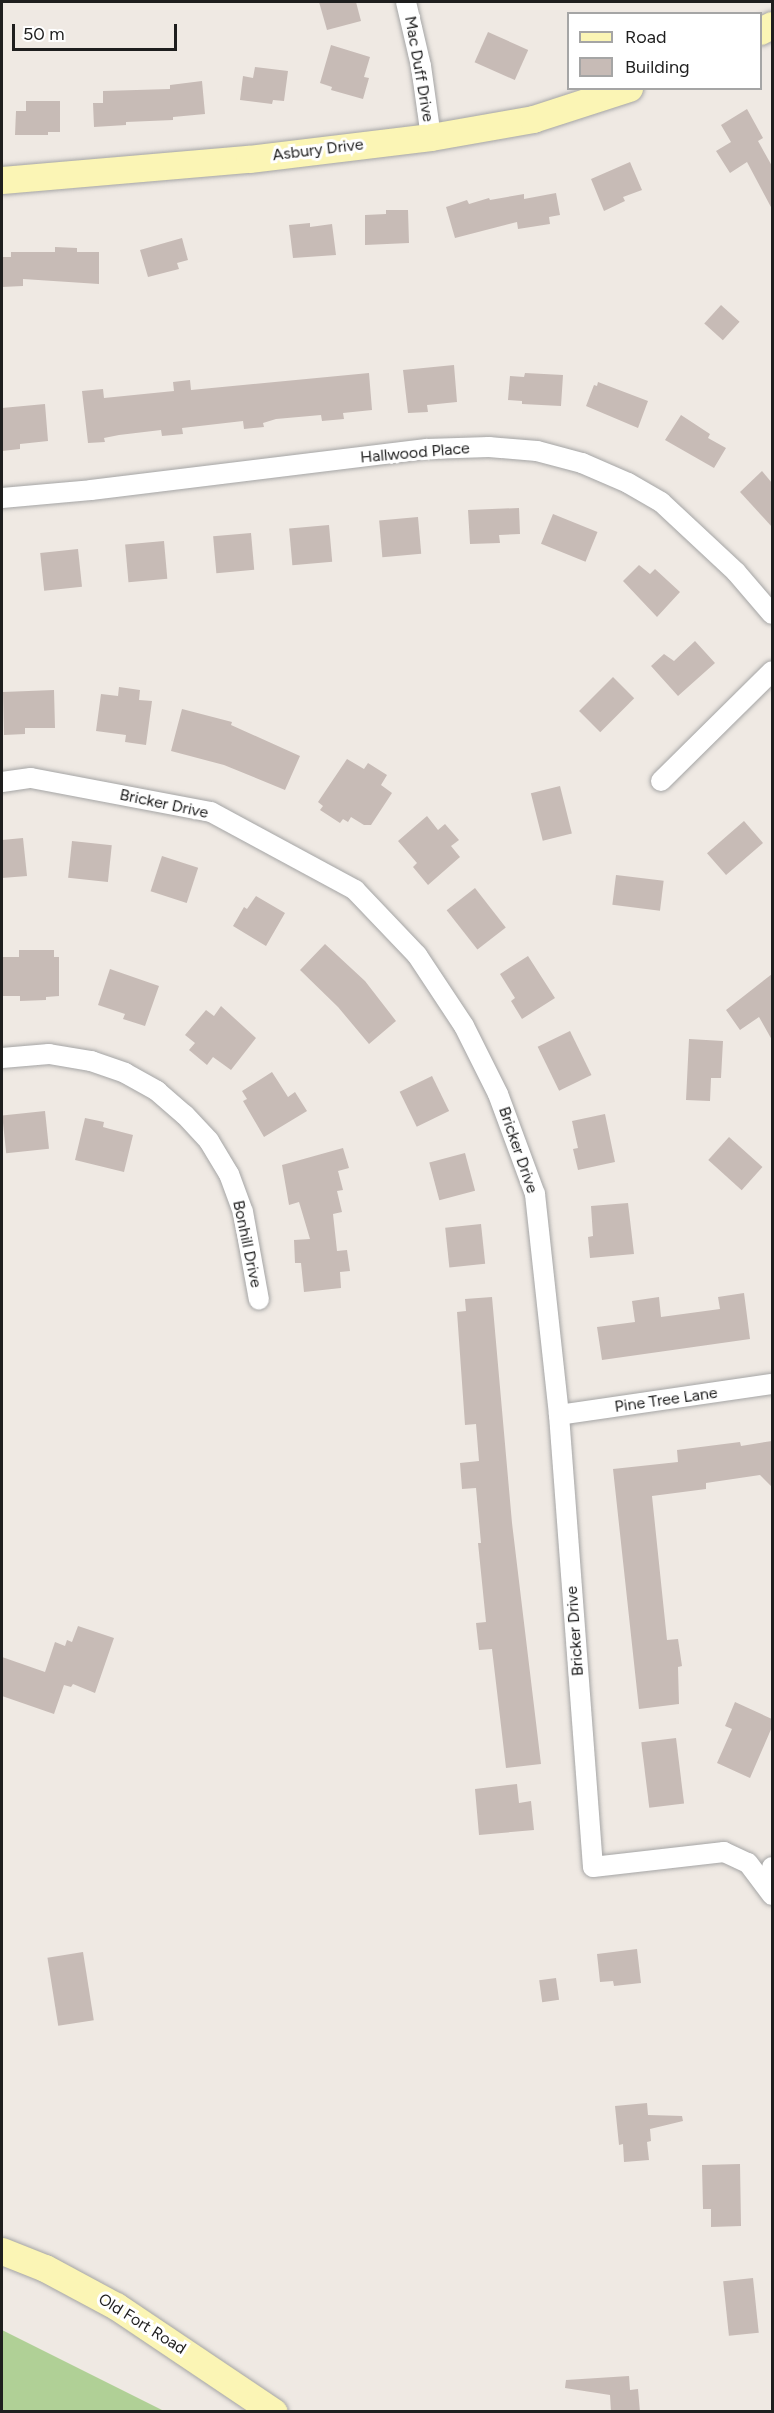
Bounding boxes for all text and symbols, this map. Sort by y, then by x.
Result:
scale bar [15,12,180,50]
legend [567,12,762,90]
street label: Mac Duff Drive [400,15,438,123]
text: 50 m [23,23,65,45]
text: Road [625,26,666,48]
text: Building [625,56,690,78]
street label: Asbury Drive [271,135,365,165]
street label: Hallwood Place [359,439,471,467]
street label: Bricker Drive [118,785,210,823]
street label: Bricker Drive [494,1104,542,1196]
street label: Bonhill Drive [228,1199,266,1289]
street label: Pine Tree Lane [613,1383,719,1417]
street label: Bricker Drive [562,1585,588,1677]
street label: Old Fort Road [95,2290,189,2358]

